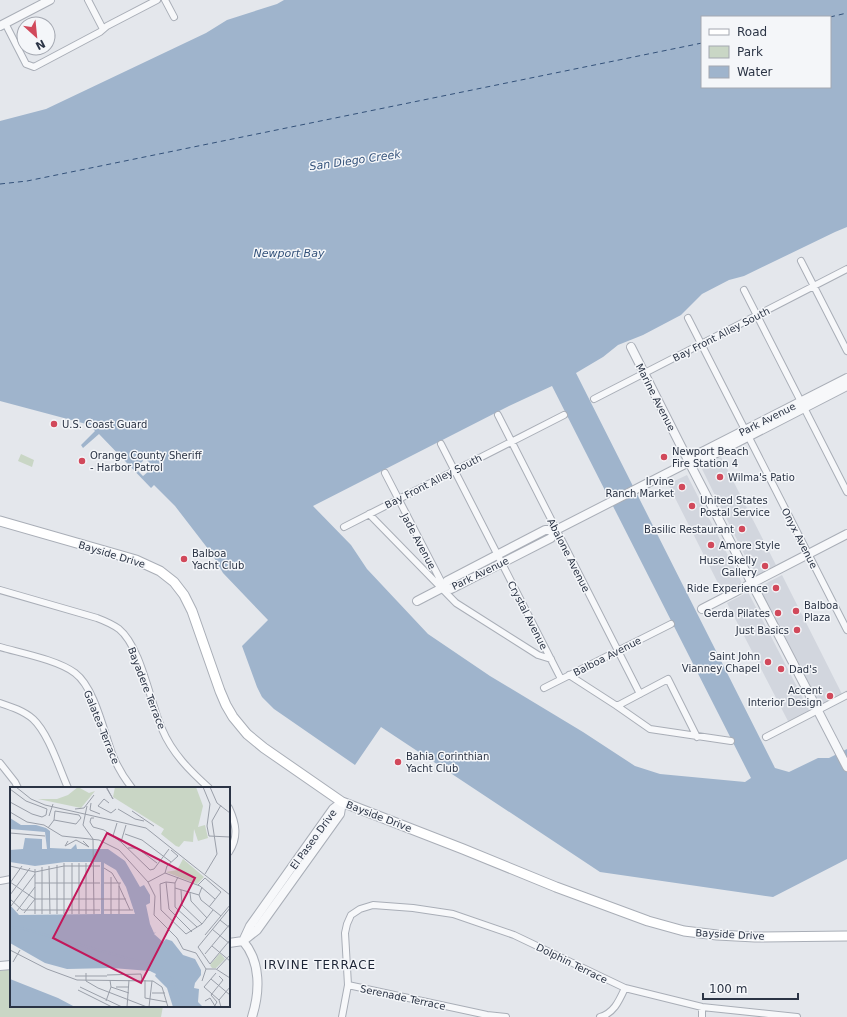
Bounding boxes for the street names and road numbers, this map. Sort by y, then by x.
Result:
street label: Bay Front Alley South [671,305,772,364]
street label: Marine Avenue [634,362,677,433]
street label: Park Avenue [737,400,797,438]
street label: Bay Front Alley South [383,452,484,511]
street label: Onyx Avenue [780,506,820,570]
street label: Jade Avenue [399,510,438,571]
street label: Abalone Avenue [545,517,592,594]
street label: Bayside Drive [77,539,147,570]
street label: Park Avenue [450,555,510,592]
street label: Crystal Avenue [506,579,550,651]
street label: Balboa Avenue [571,635,643,678]
street label: Bayadere Terrace [126,646,167,731]
street label: Galatea Terrace [82,689,121,766]
street label: Bayside Drive [345,799,413,834]
street label: El Paseo Drive [288,807,339,871]
street label: Bayside Drive [695,927,765,942]
street label: Dolphin Terrace [534,941,609,985]
street label: Serenade Terrace [359,983,447,1012]

